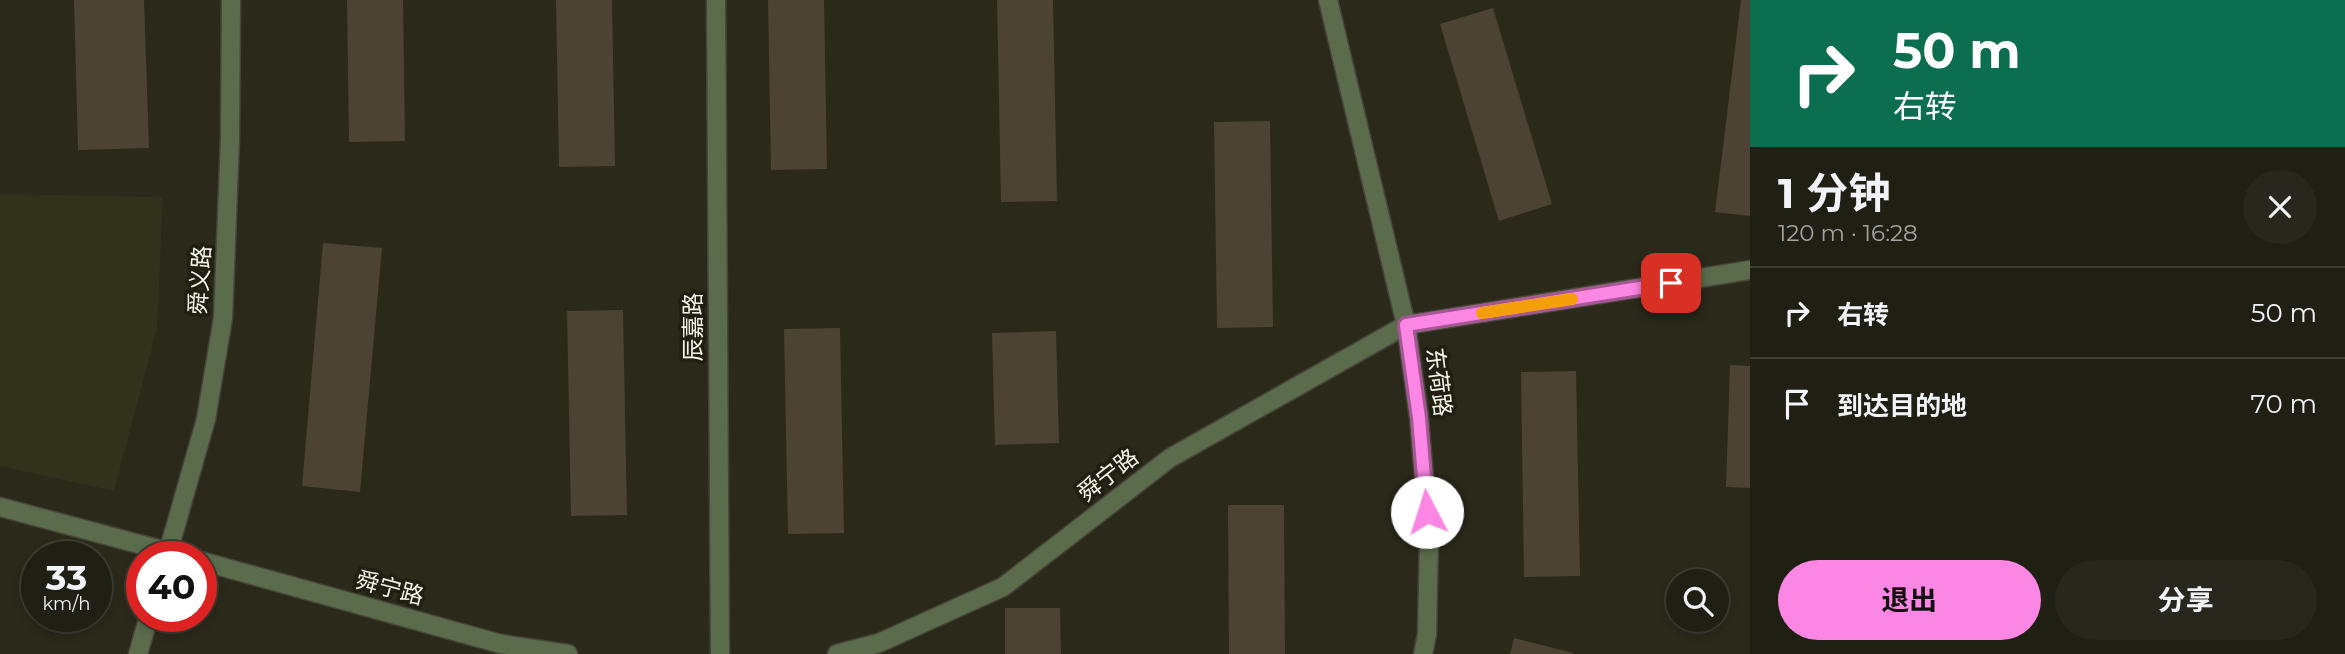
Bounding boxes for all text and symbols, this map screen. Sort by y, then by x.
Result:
text: 50 m [1893,21,2021,80]
icon: right [1778,28,1869,119]
text: 右转 [1893,87,1957,126]
text: 1 分钟 [1778,167,1890,219]
button: close [2243,170,2317,244]
text: 120 m · 16:28 [1778,219,1918,247]
street label: 舜义路 [184,245,216,315]
pin [1641,253,1701,313]
icon: arrive [1652,264,1690,302]
street label: 辰嘉路 [679,293,707,362]
icon: right [1778,294,1816,332]
text: 50 m [2251,297,2317,329]
text: 右转 [1837,299,1889,331]
street label: 东荷路 [1421,346,1457,418]
icon: arrive [1778,385,1816,423]
text: 70 m [2251,388,2317,420]
text: 到达目的地 [1837,390,1967,422]
street label: 舜宁路 [1072,443,1144,507]
position arrow [1390,475,1464,549]
speed limit sign: 40 [126,541,217,632]
text: 33 [46,556,87,599]
button: 退出 [1778,560,2041,640]
button: 分享 [2055,560,2317,640]
street label: 舜宁路 [353,566,427,610]
map controls [1666,569,1729,632]
button: search [1666,569,1729,632]
text: km/h [42,593,91,615]

